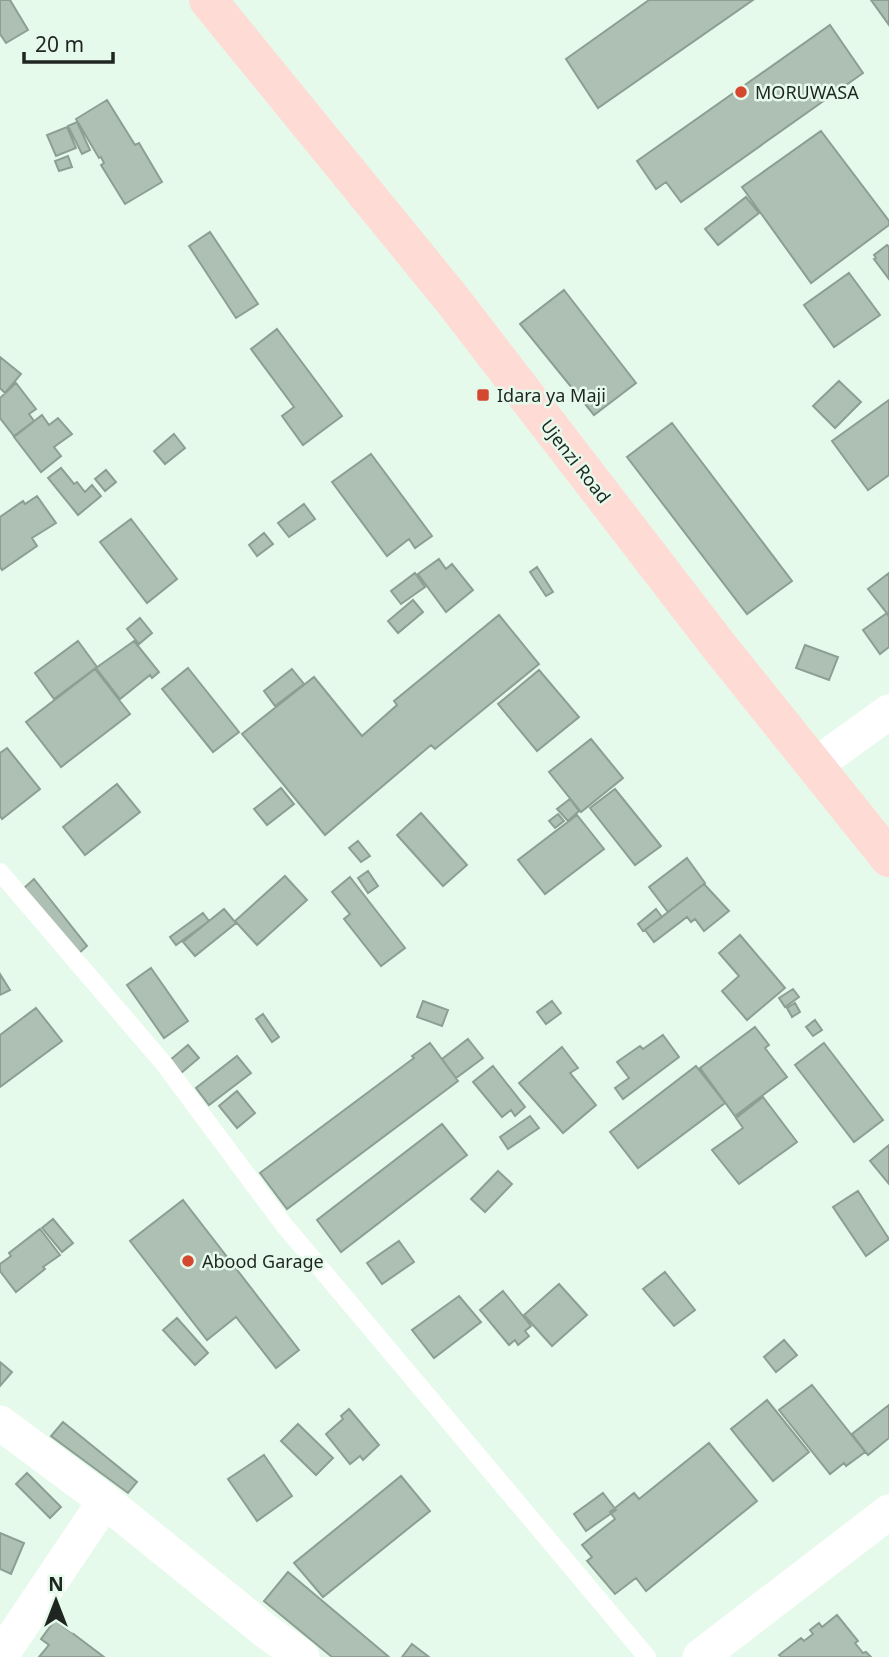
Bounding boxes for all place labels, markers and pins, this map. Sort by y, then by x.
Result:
place label: MORUWASA [755,80,859,104]
marker: MORUWASA [733,84,749,100]
place label: Idara ya Maji [497,383,606,407]
marker: Idara ya Maji [475,387,491,403]
place label: Abood Garage [202,1249,324,1273]
marker: Abood Garage [180,1253,196,1269]

